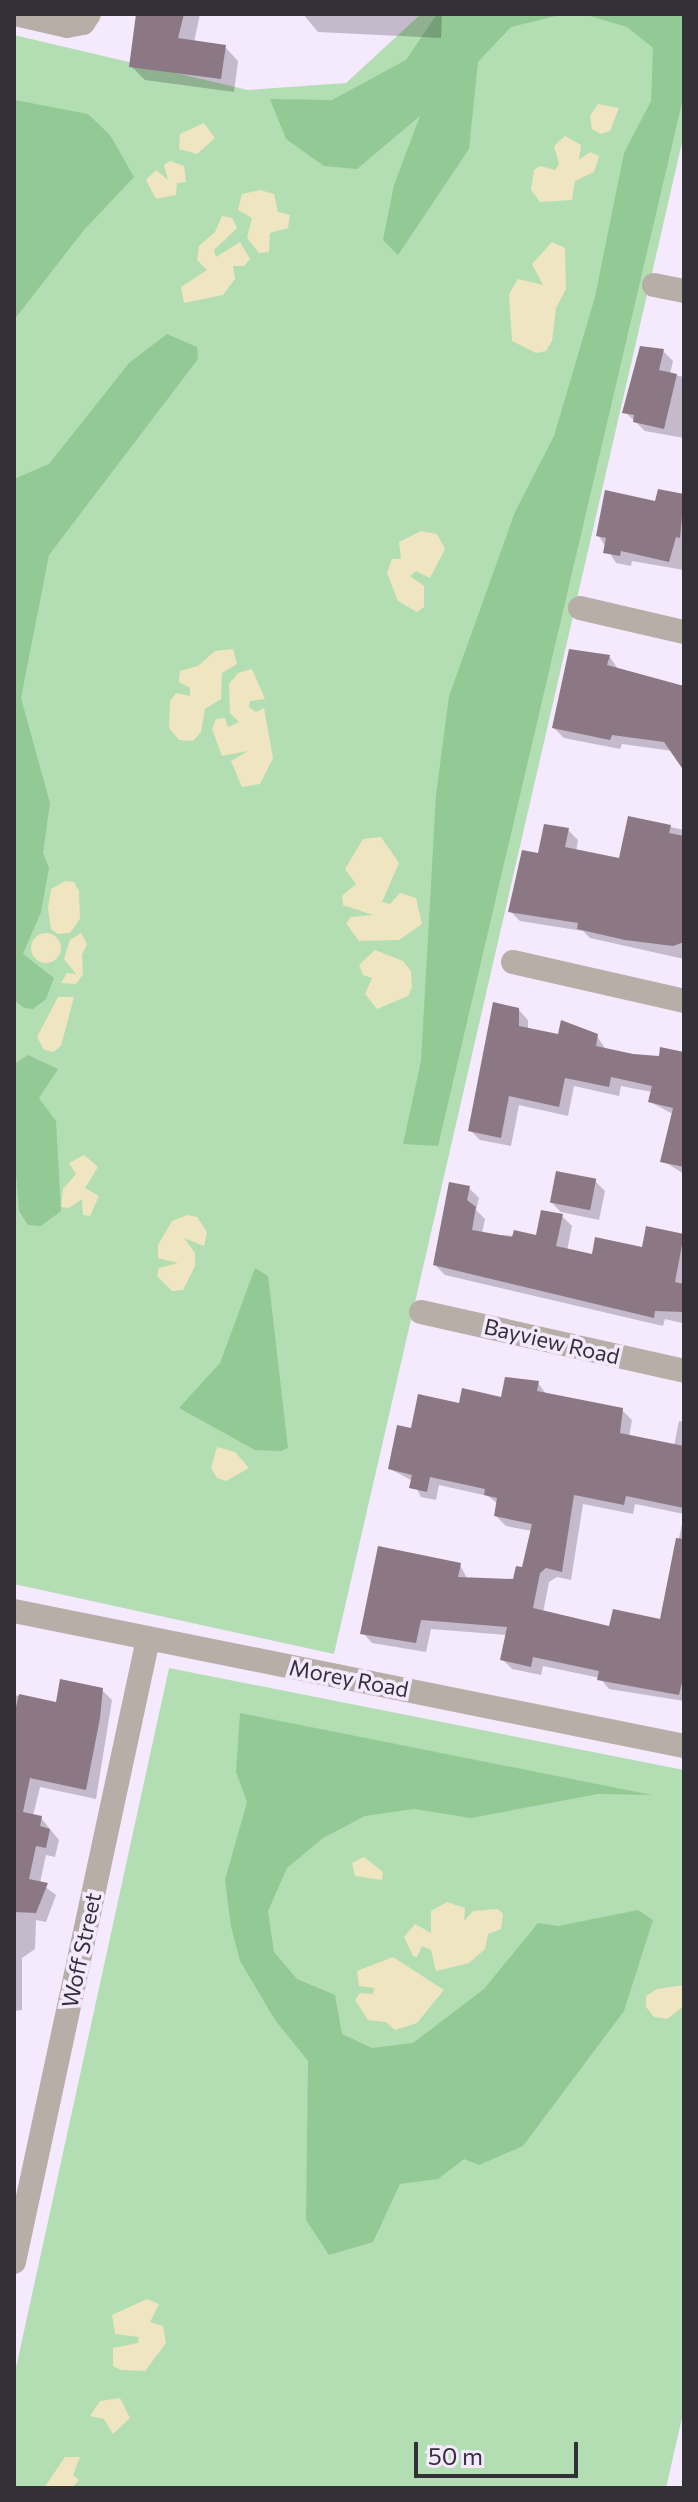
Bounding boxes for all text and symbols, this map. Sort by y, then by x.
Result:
street label: Bayview Road [482,1313,622,1369]
street label: Morey Road [287,1654,411,1702]
street label: Woff Street [56,1890,106,2010]
scale bar [418,2426,582,2476]
text: 50 m [428,2441,483,2470]

